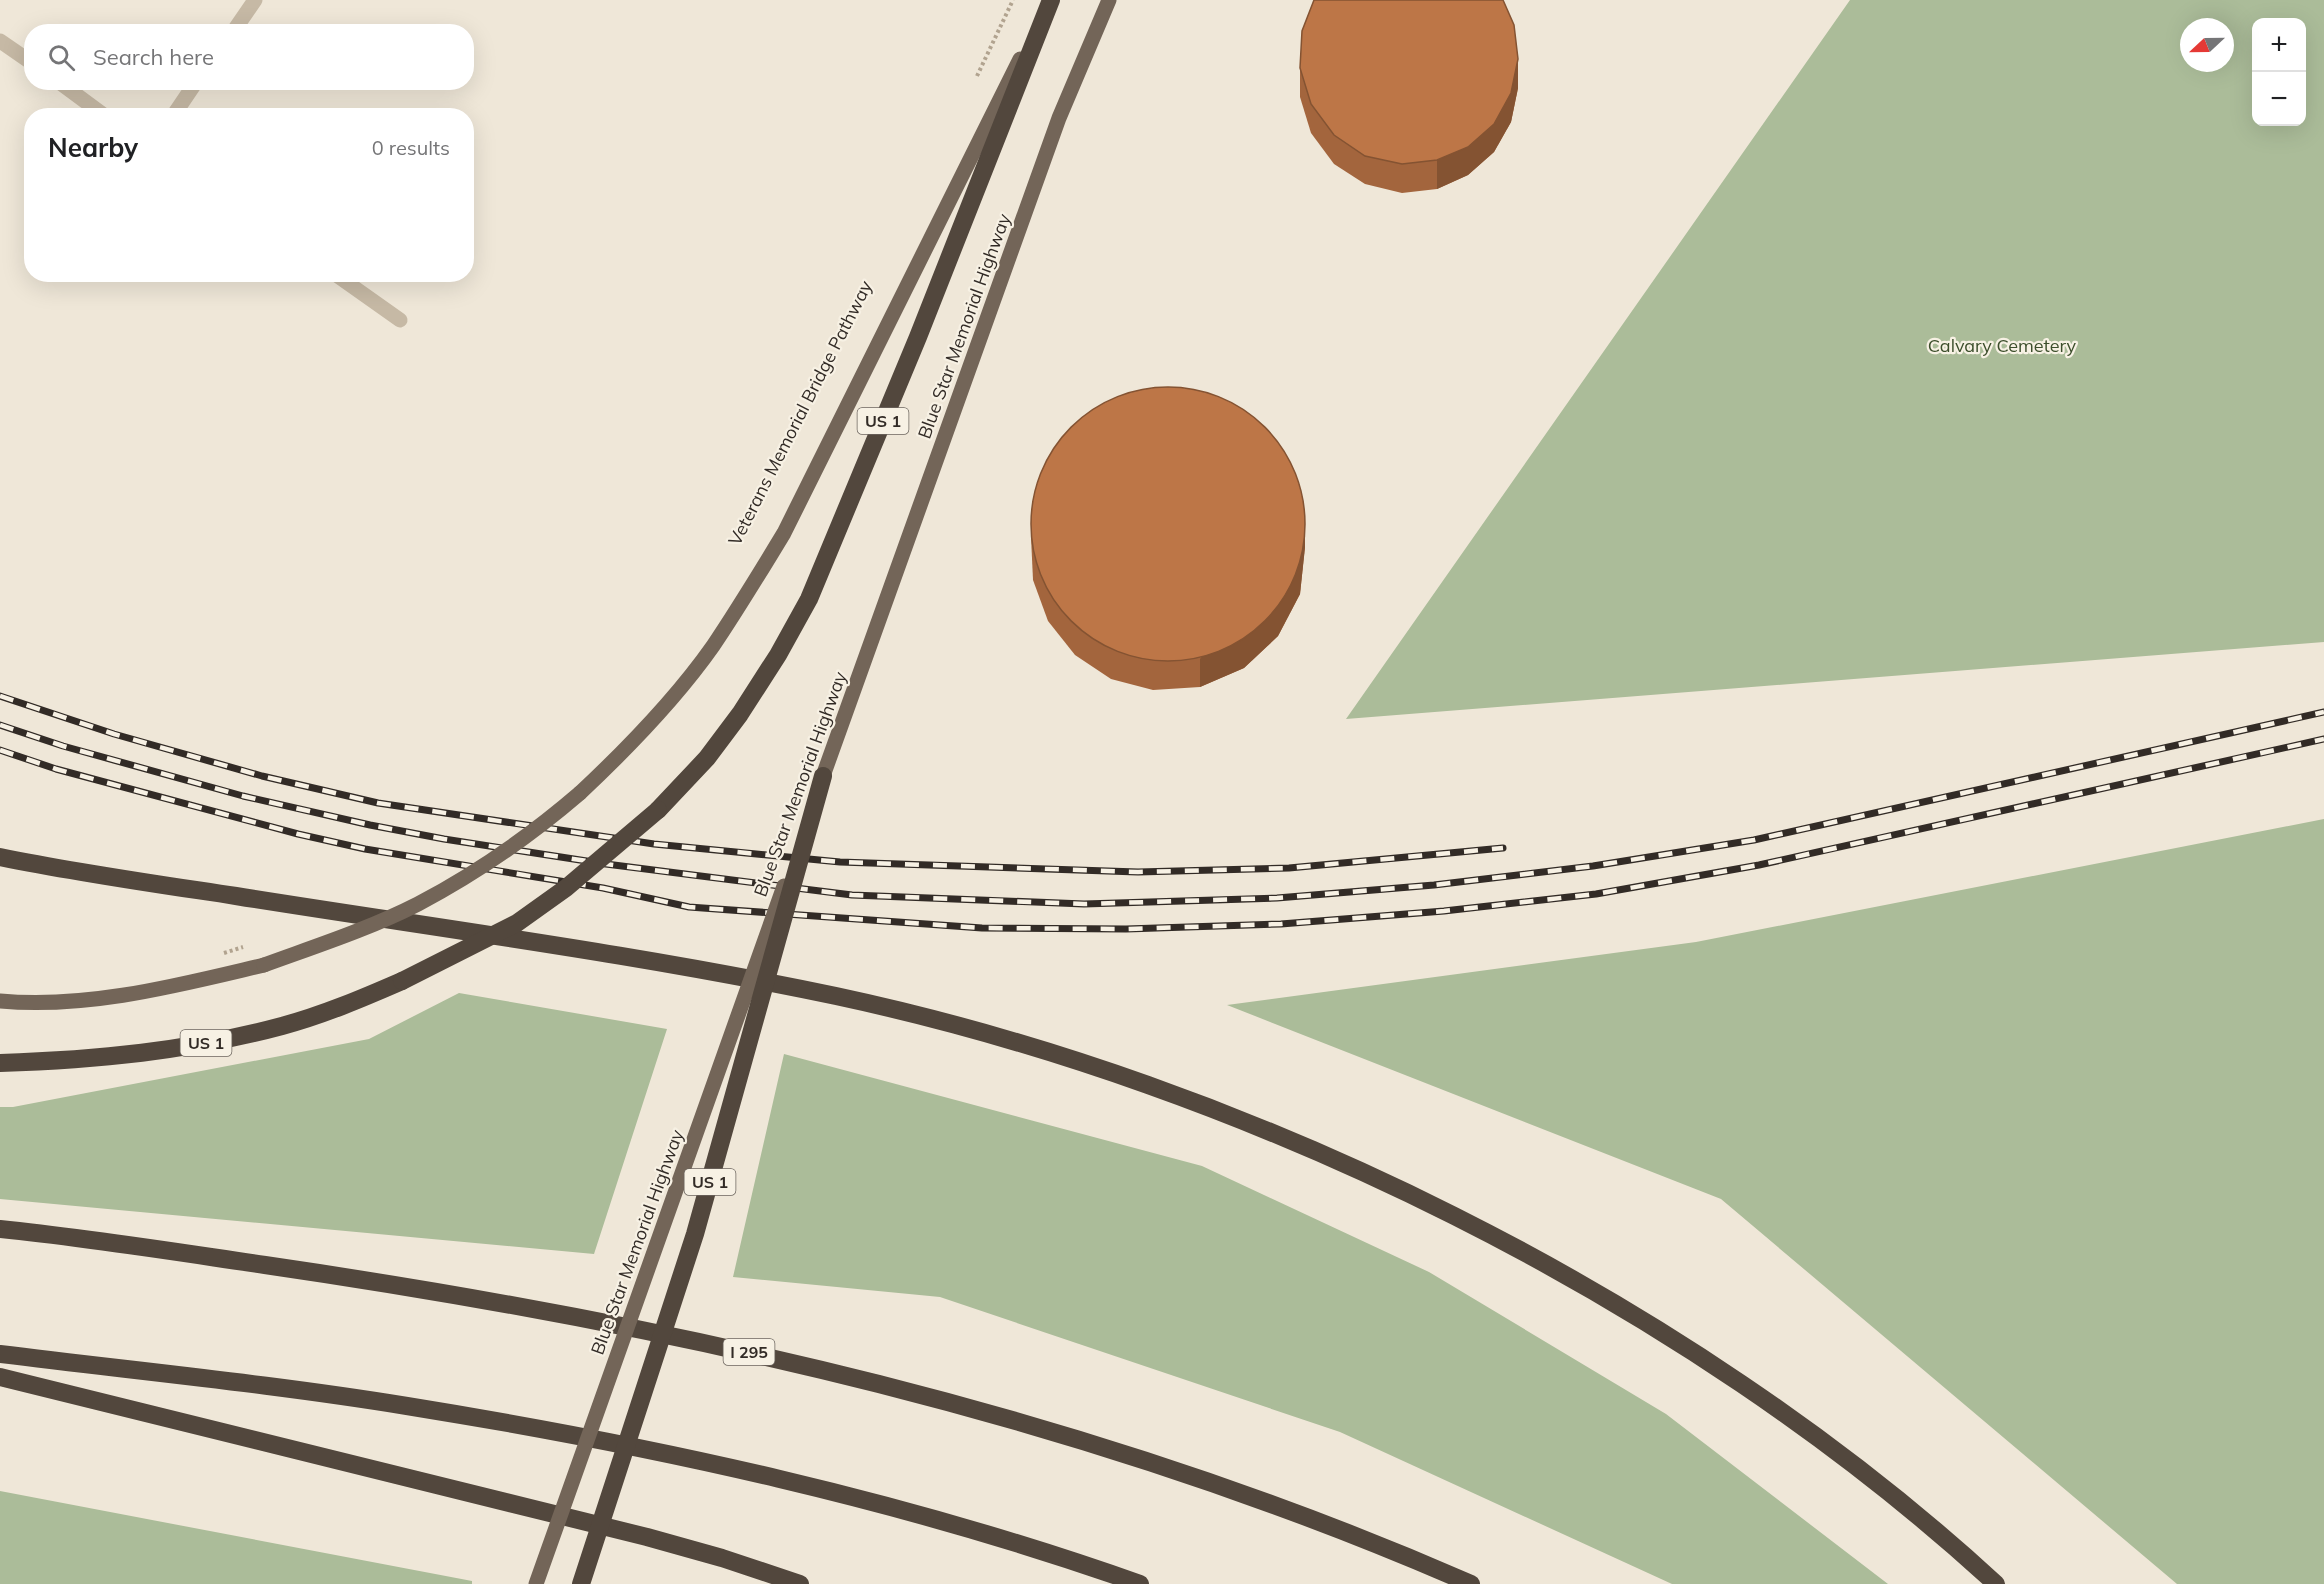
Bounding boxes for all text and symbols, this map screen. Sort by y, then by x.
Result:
north arrow [2180,18,2234,72]
map controls [2252,18,2306,126]
button: + [2252,18,2306,72]
search box [24,24,474,90]
icon: search [45,41,78,74]
text: Search here [93,43,214,71]
button: − [2252,72,2306,126]
text: Nearby [48,131,138,164]
text: 0 results [372,135,450,160]
street label: Blue Star Memorial Highway [913,210,1016,442]
street label: Veterans Memorial Bridge Pathway [723,276,877,549]
park label: Calvary Cemetery [1928,334,2077,357]
road number: US 1 [858,408,908,434]
street label: Blue Star Memorial Highway [749,668,852,900]
road number: US 1 [180,1030,232,1056]
street label: Blue Star Memorial Highway [586,1126,689,1358]
road number: US 1 [684,1169,736,1195]
road number: I 295 [724,1339,774,1365]

